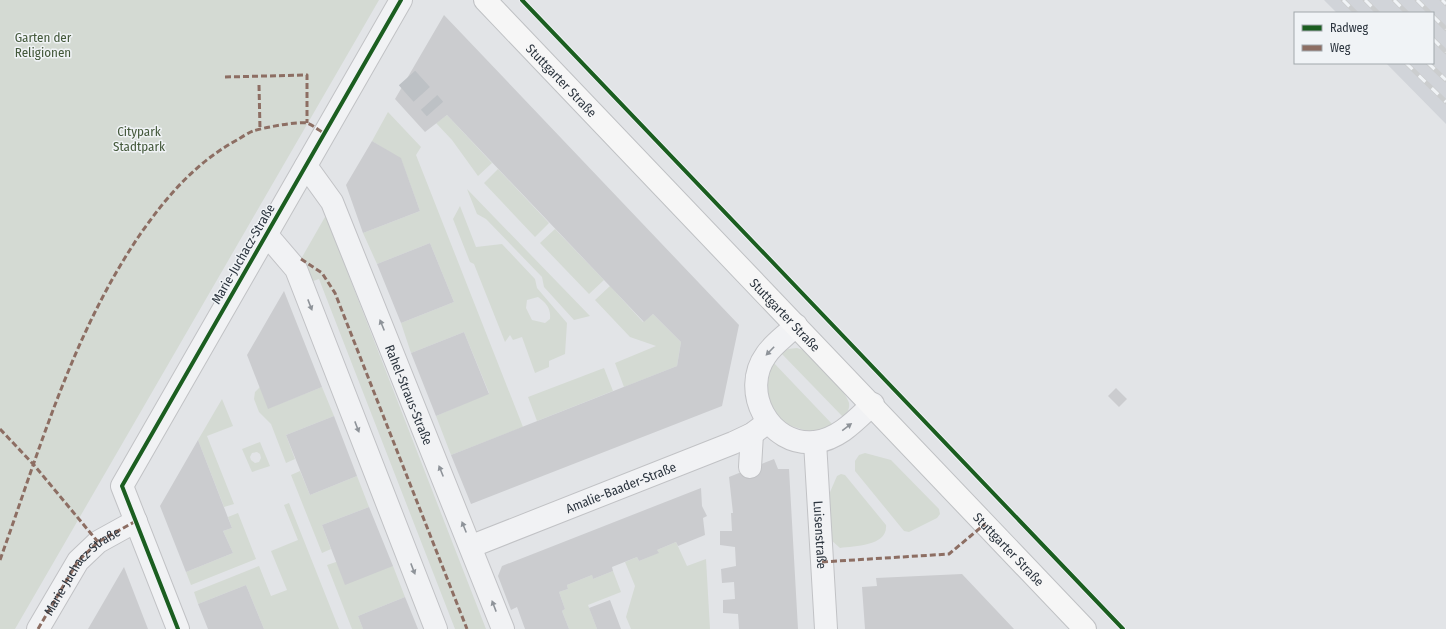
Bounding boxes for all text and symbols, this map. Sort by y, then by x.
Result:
legend [1294,12,1434,64]
text: Radweg [1330,21,1369,35]
park label: Garten der Religionen [15,30,72,60]
street label: Stuttgarter Straße [523,41,600,120]
text: Weg [1330,41,1351,55]
park label: Citypark Stadtpark [113,124,166,154]
street label: Marie-Juchacz-Straße [208,201,278,307]
street label: Stuttgarter Straße [747,275,824,354]
one-way arrow [307,300,313,312]
one-way arrow [379,319,385,330]
street label: Rahel-Straus-Straße [382,342,436,447]
one-way arrow [765,346,775,356]
one-way arrow [354,421,360,432]
one-way arrow [841,423,852,431]
street label: Amalie-Baader-Straße [564,459,678,516]
one-way arrow [438,465,444,477]
street label: Luisenstraße [811,500,830,569]
street label: Stuttgarter Straße [971,510,1047,589]
one-way arrow [461,521,467,532]
street label: Marie-Juchacz-Straße [40,524,123,618]
one-way arrow [410,564,416,576]
one-way arrow [491,599,497,611]

